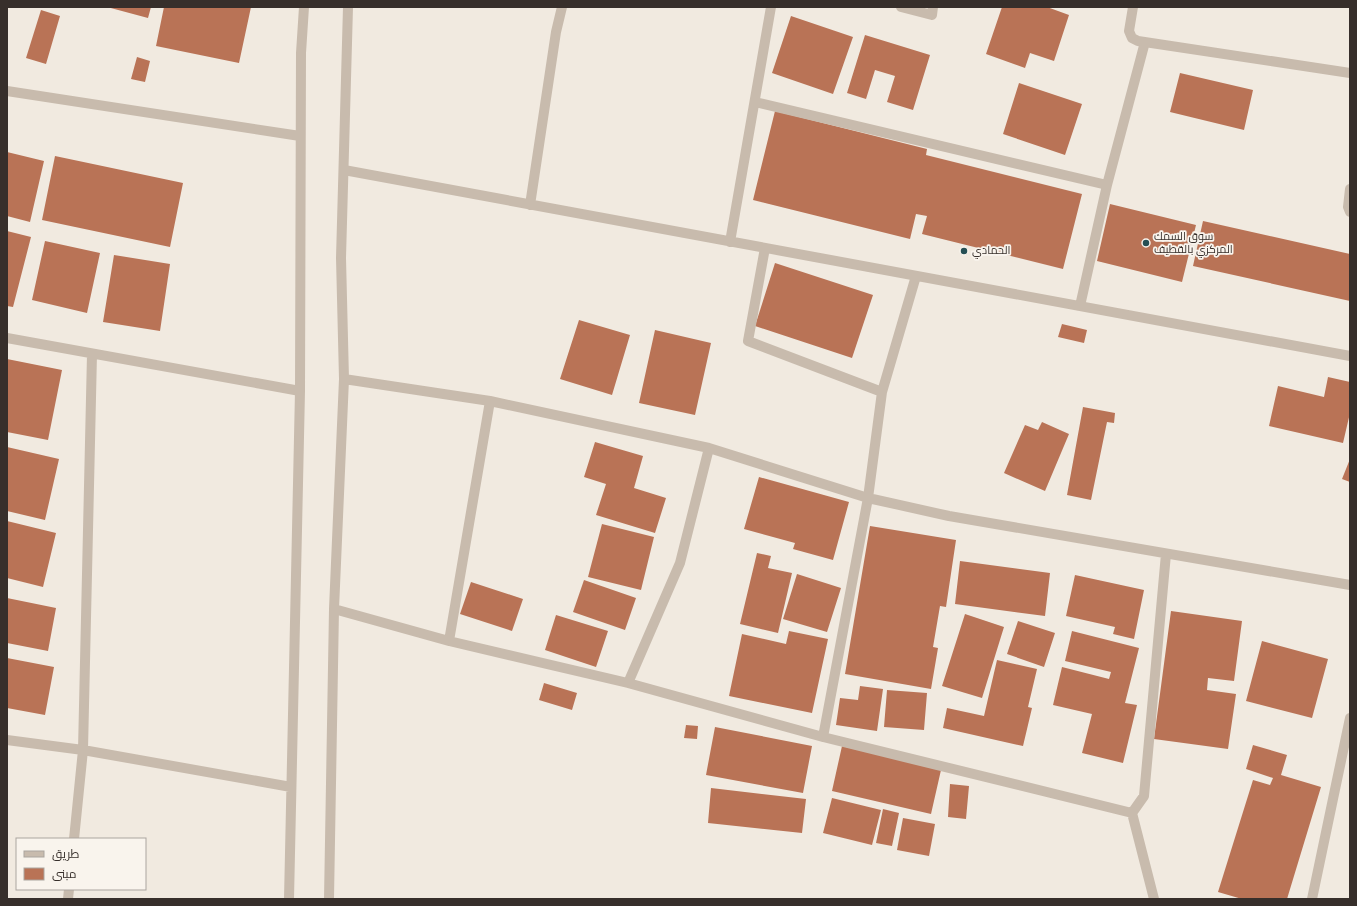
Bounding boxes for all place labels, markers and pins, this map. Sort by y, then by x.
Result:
place label: سوق السمك المركزي بالقطيف [1154,230,1233,258]
marker: سوق السمك المركزي بالقطيف [1141,238,1151,248]
place label: الحمادي [972,244,1010,259]
marker: الحمادي [959,246,969,256]

